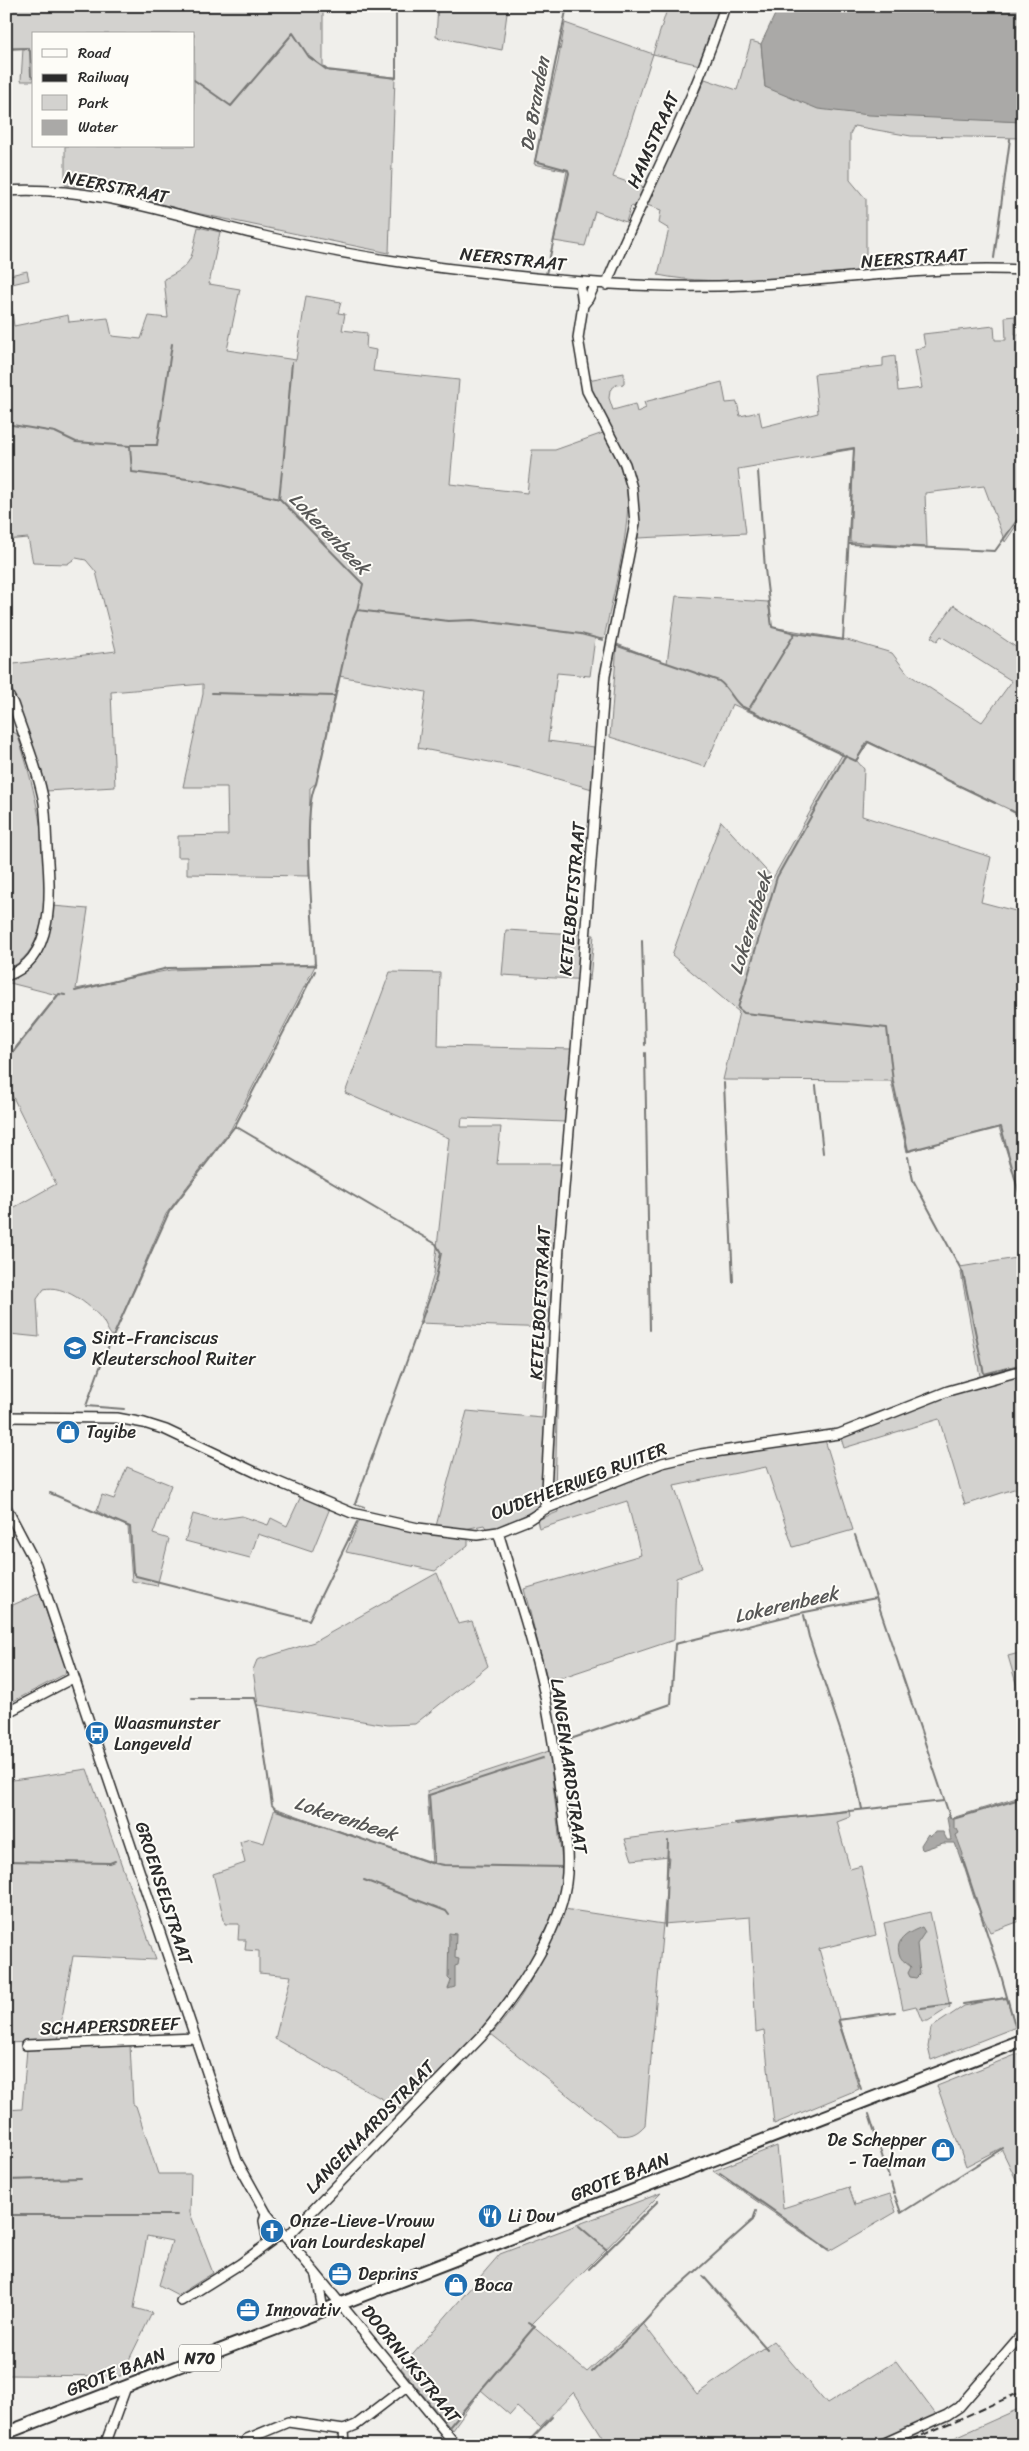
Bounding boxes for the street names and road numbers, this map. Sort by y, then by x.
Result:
street label: HAMSTRAAT [617,86,689,193]
street label: NEERSTRAAT [61,161,172,213]
street label: NEERSTRAAT [458,238,569,281]
street label: NEERSTRAAT [860,238,969,278]
street label: KETELBOETSTRAAT [549,820,595,977]
street label: KETELBOETSTRAAT [520,1224,560,1381]
street label: OUDEHEERWEG RUITER [486,1433,672,1529]
street label: LANGENAARDSTRAAT [541,1676,597,1857]
street label: GROENSELSTRAAT [126,1817,203,1970]
street label: SCHAPERSDREEF [39,2008,182,2044]
street label: LANGENAARDSTRAAT [297,2052,444,2202]
street label: GROTE BAAN [565,2143,675,2211]
street label: DOORNIJKSTRAAT [353,2297,470,2431]
street label: GROTE BAAN [61,2338,171,2406]
road number: N70 [179,2344,221,2372]

